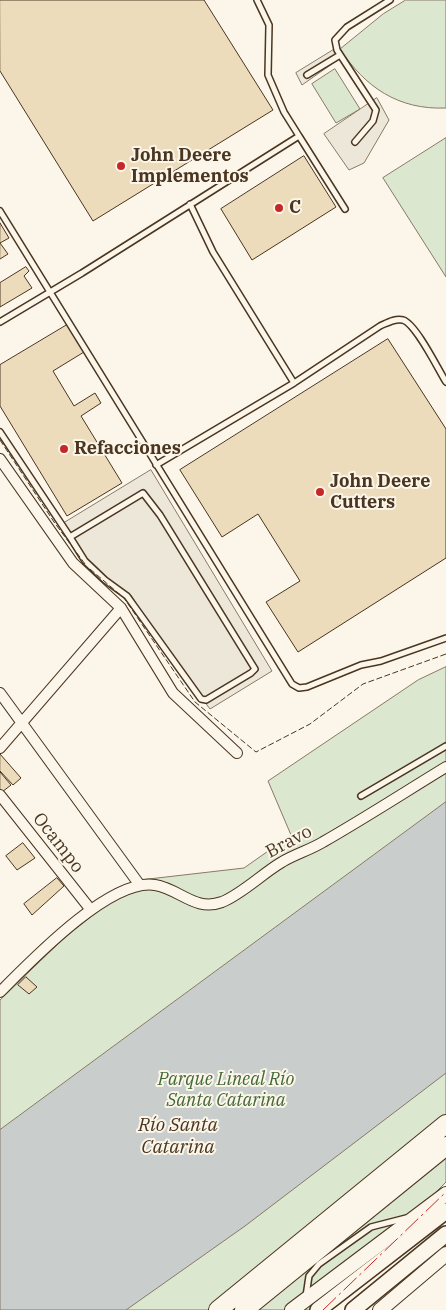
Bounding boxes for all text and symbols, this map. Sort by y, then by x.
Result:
place label: John Deere Implementos [131,145,249,188]
marker: John Deere Implementos [115,160,127,172]
place label: C [289,197,301,219]
marker: C [273,202,285,214]
place label: Refacciones [74,438,181,460]
marker: Refacciones [58,443,70,455]
place label: John Deere Cutters [330,471,430,514]
marker: John Deere Cutters [314,486,326,498]
street label: Ocampo [28,809,88,877]
street label: Bravo [262,821,316,863]
park label: Parque Lineal Río Santa Catarina [158,1069,294,1112]
water label: Río Santa Catarina [138,1115,218,1159]

